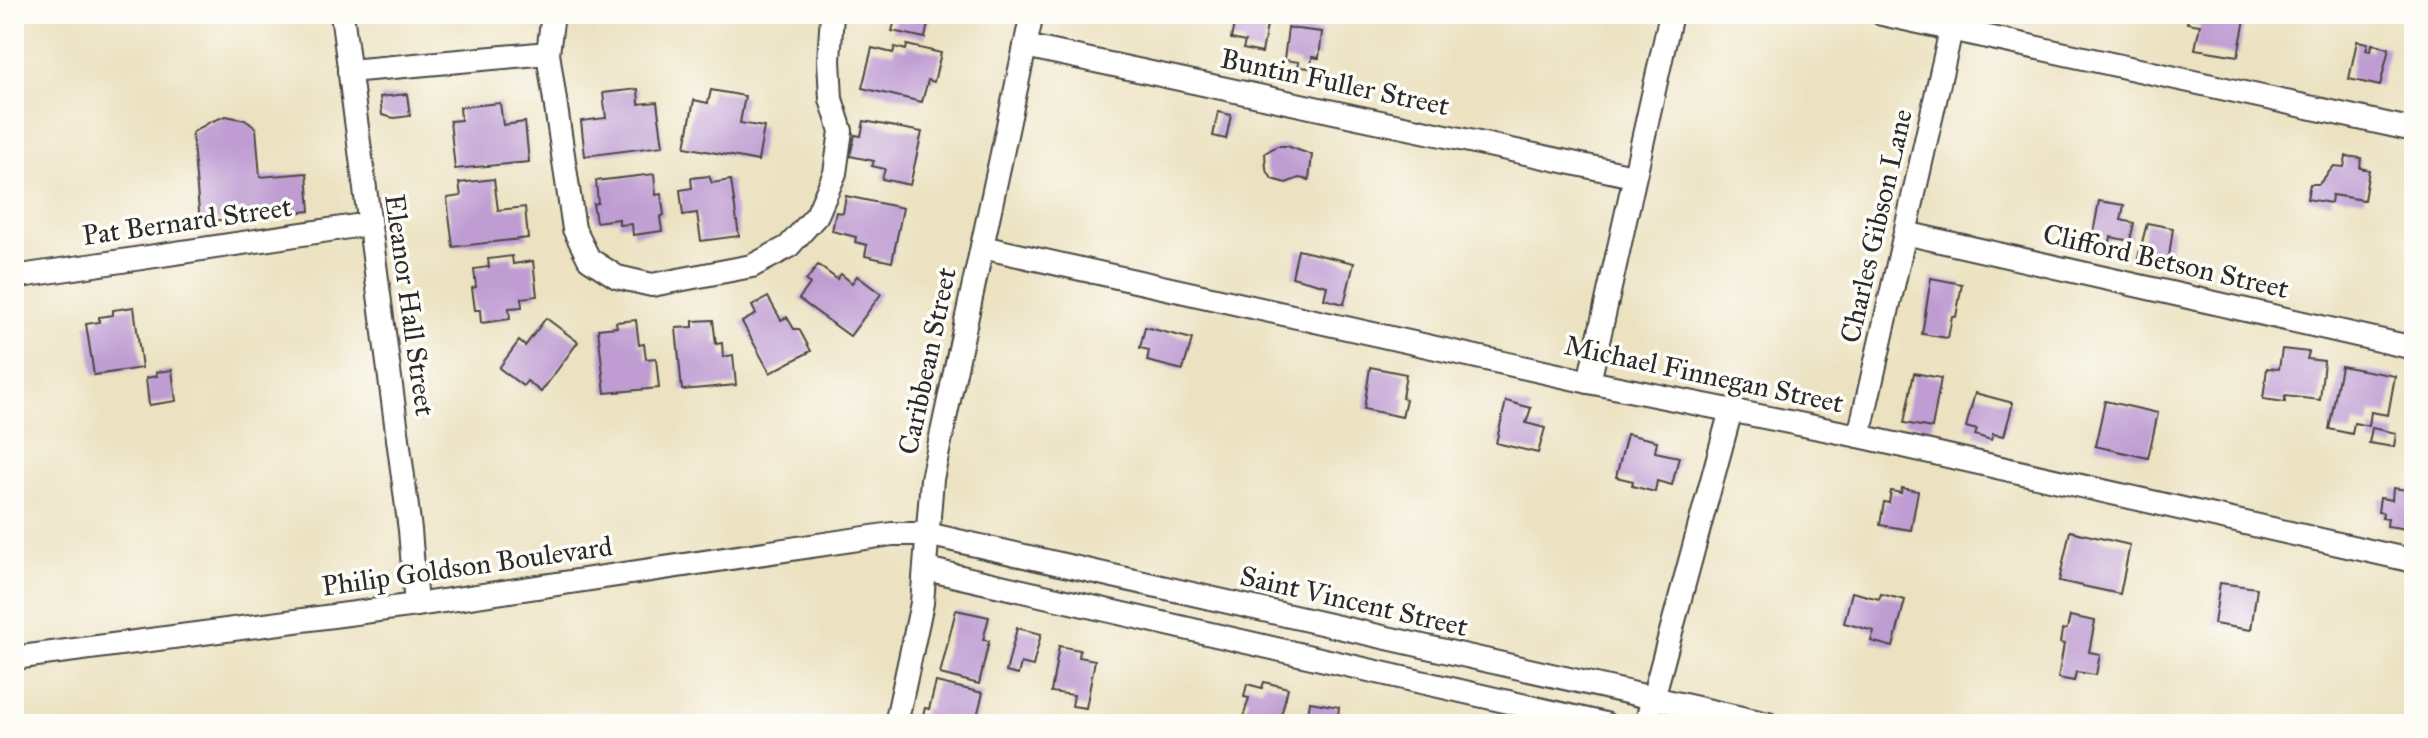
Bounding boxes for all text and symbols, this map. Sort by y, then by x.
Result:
street label: Buntin Fuller Street [1217,41,1453,123]
street label: Charles Gibson Lane [1832,106,1920,346]
street label: Pat Bernard Street [80,189,294,253]
street label: Eleanor Hall Street [377,192,443,418]
street label: Clifford Betson Street [2040,216,2292,306]
street label: Caribbean Street [890,264,964,458]
street label: Michael Finnegan Street [1561,327,1847,421]
street label: Philip Goldson Boulevard [320,528,614,604]
street label: Saint Vincent Street [1237,558,1471,644]

